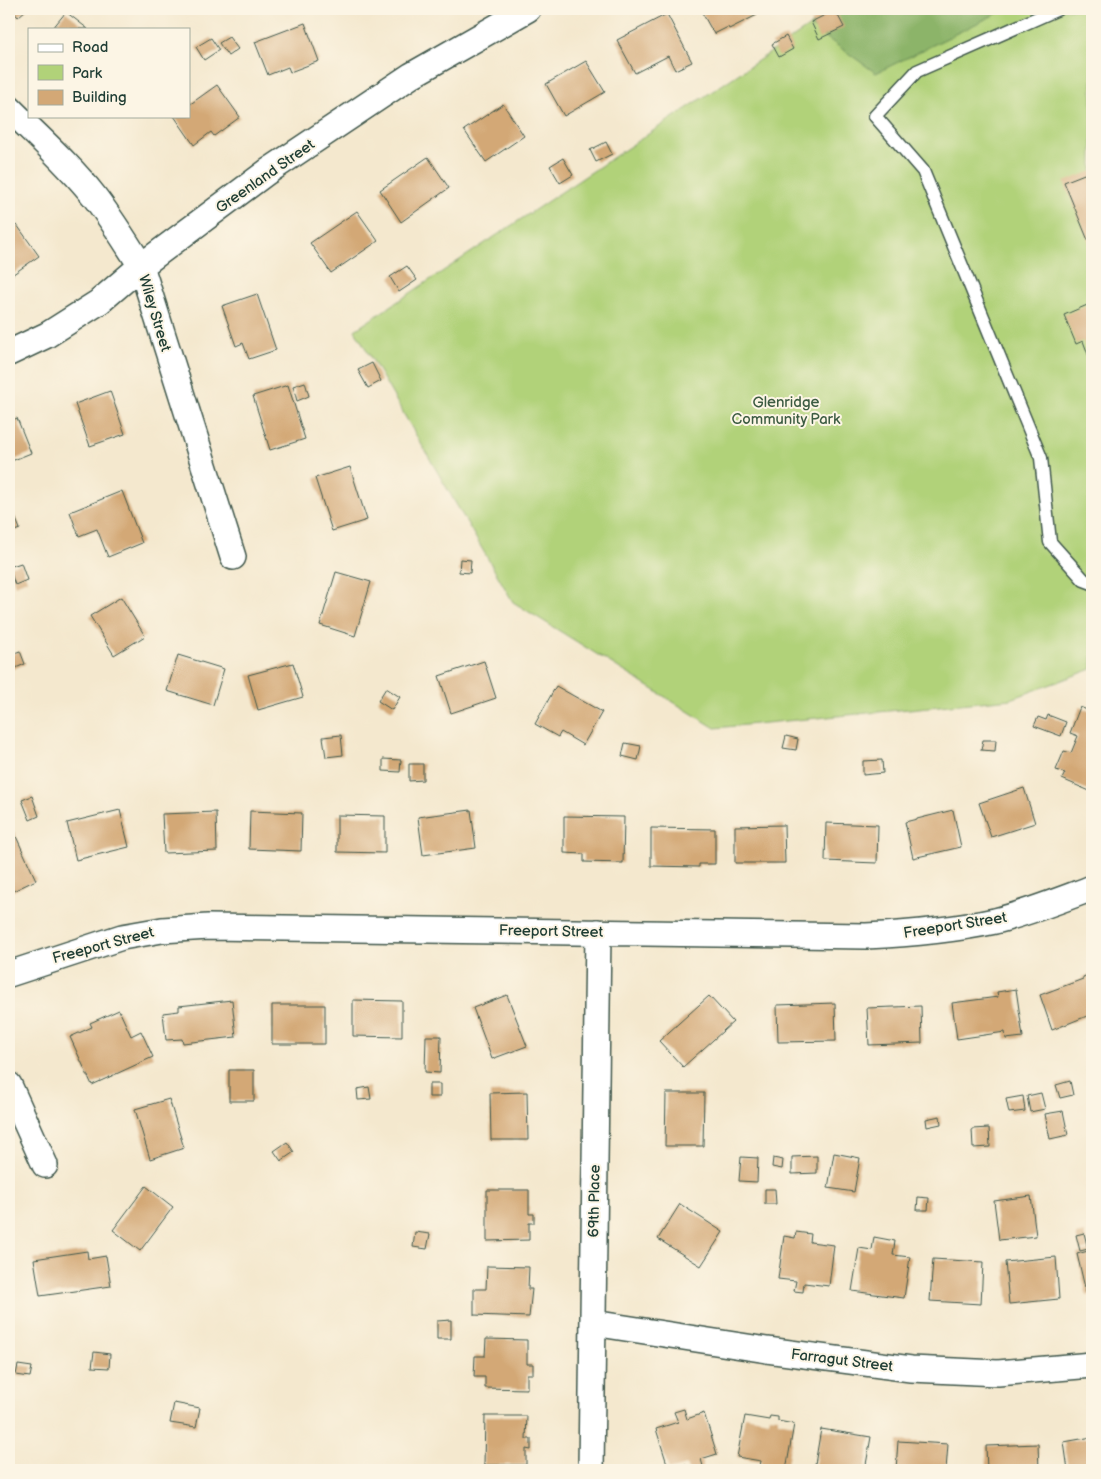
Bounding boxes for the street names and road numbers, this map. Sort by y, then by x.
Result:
street label: Greenland Street [212,135,319,218]
street label: Wiley Street [134,272,175,354]
street label: Freeport Street [902,908,1008,943]
street label: Freeport Street [499,921,604,942]
street label: Freeport Street [50,923,156,968]
street label: 69th Place [584,1164,605,1238]
street label: Farragut Street [790,1345,894,1376]

